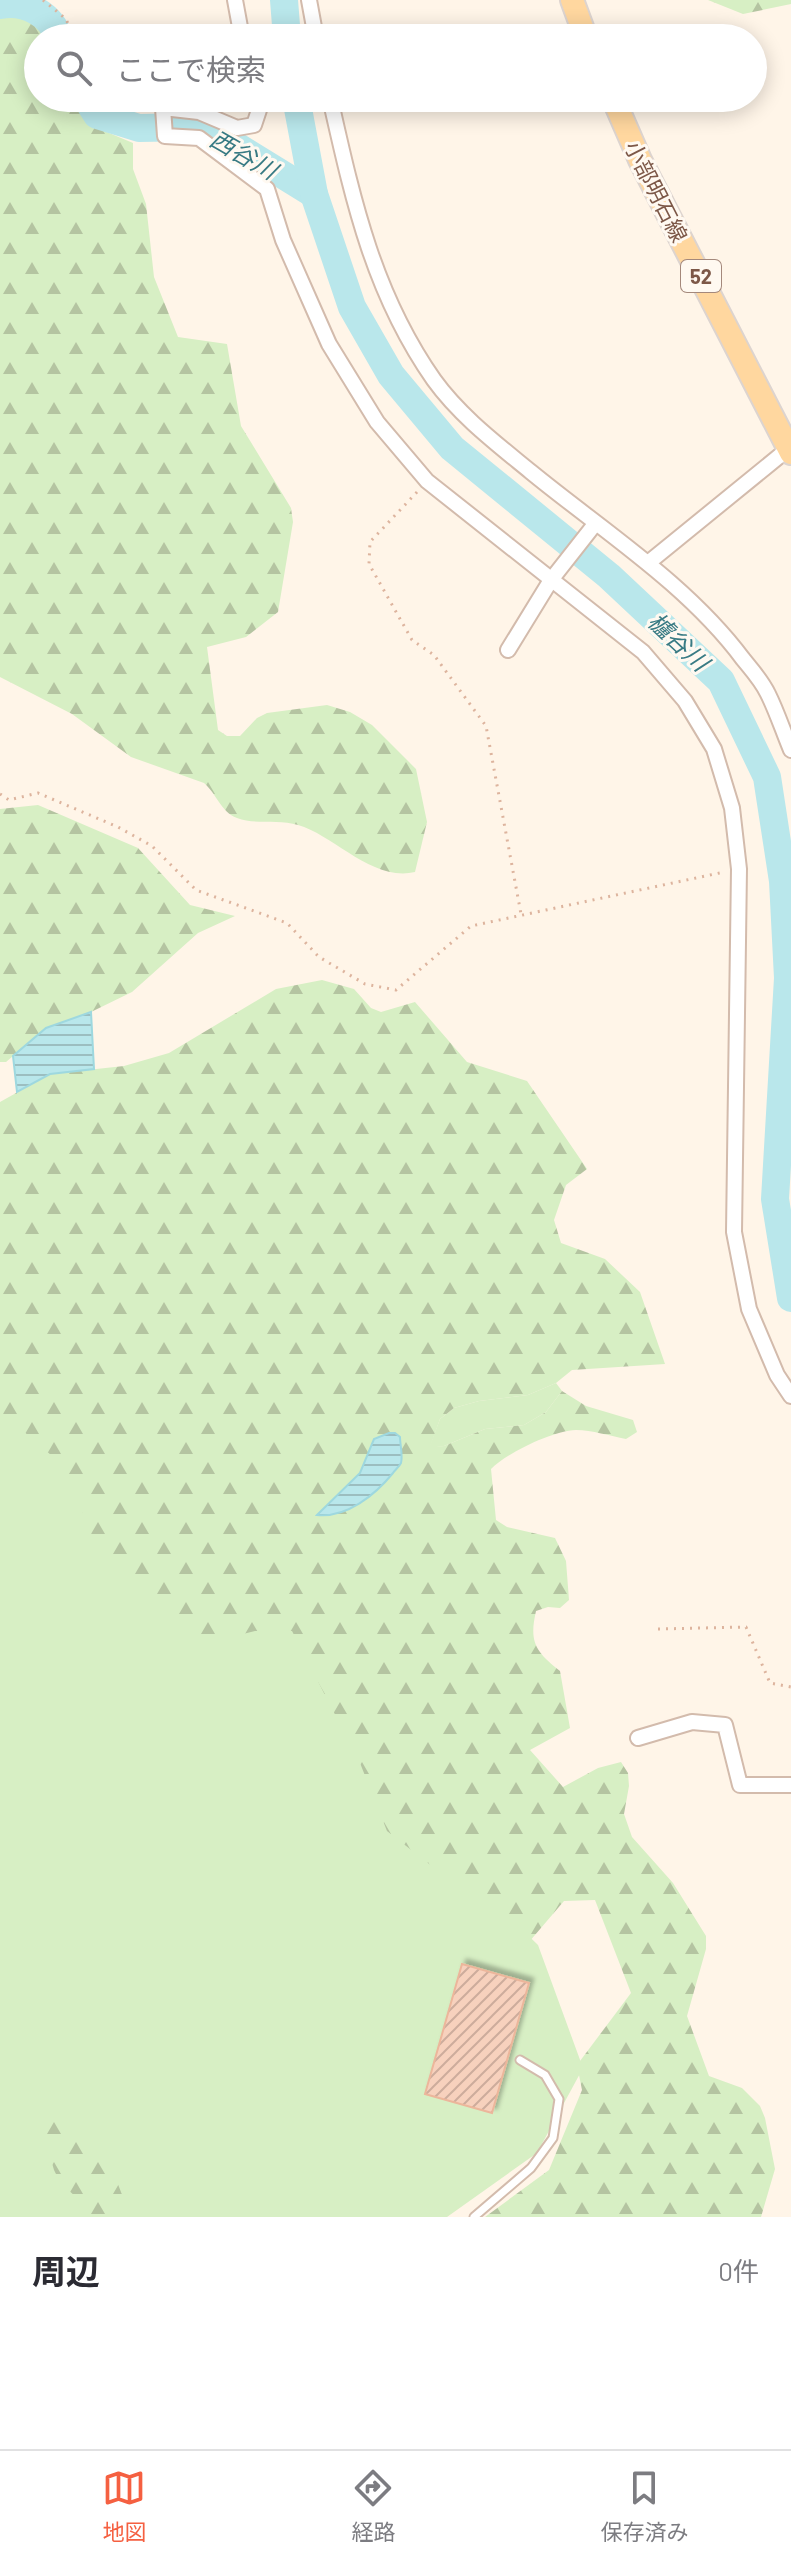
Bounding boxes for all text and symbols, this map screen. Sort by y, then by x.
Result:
search box [24,24,767,112]
icon: search [52,46,96,90]
text: ここで検索 [116,51,266,87]
water label: 西谷川 [206,123,285,186]
street label: 小部明石線 [620,136,694,246]
road number: 52 [681,260,721,292]
water label: 櫨谷川 [643,606,717,678]
text: 周辺 [32,2250,100,2291]
text: 0件 [718,2255,759,2286]
tab: 地図 [102,2466,147,2546]
tab: 経路 [351,2466,396,2546]
tab: 保存済み [600,2466,689,2546]

